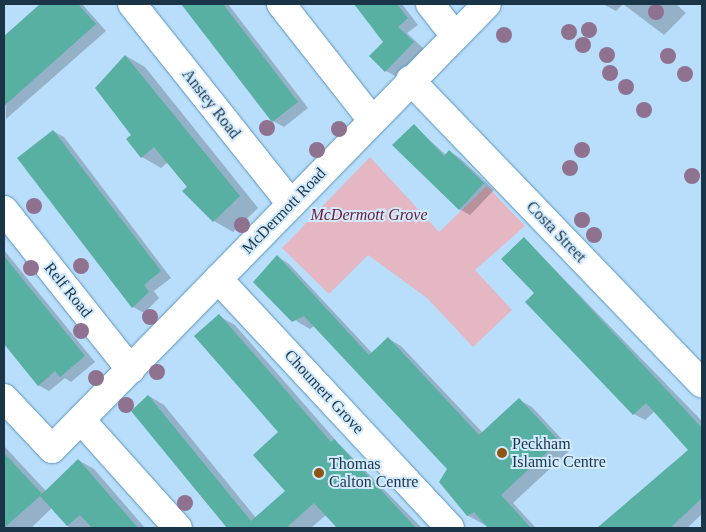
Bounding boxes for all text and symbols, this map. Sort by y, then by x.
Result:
street label: Anstey Road [178,65,244,143]
street label: McDermott Road [238,164,330,258]
street label: Costa Street [522,197,590,267]
park label: McDermott Grove [310,205,428,225]
street label: Relf Road [40,259,96,321]
street label: Choumert Grove [280,346,368,438]
place label: Peckham Islamic Centre [512,434,606,472]
marker: Peckham Islamic Centre [496,447,508,459]
place label: Thomas Calton Centre [329,454,418,492]
marker: Thomas Calton Centre [313,467,325,479]

